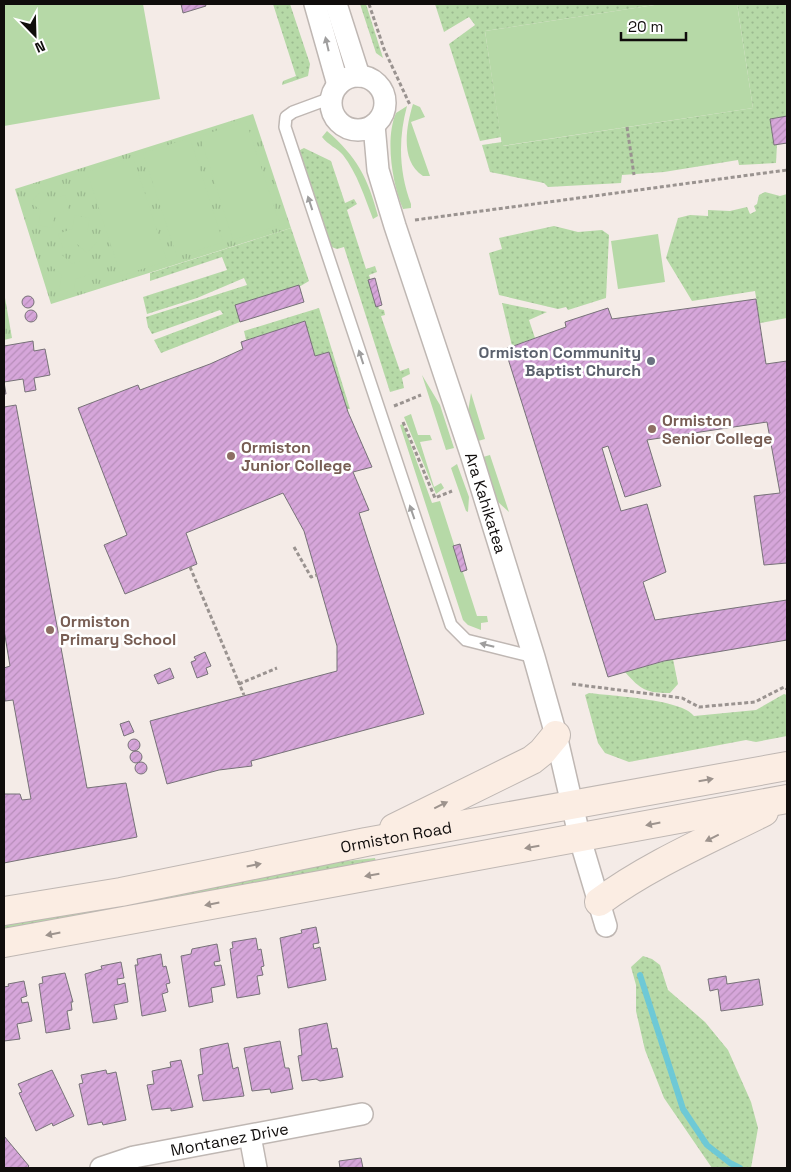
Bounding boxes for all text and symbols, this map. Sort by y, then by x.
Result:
north arrow [10,10,60,60]
scale bar [621,10,686,42]
text: 20 m [628,17,663,36]
text: N [32,37,48,57]
one-way arrow [323,37,331,52]
one-way arrow [306,195,314,210]
place label: Ormiston Community Baptist Church [479,342,641,381]
one-way arrow [356,350,364,365]
marker: Ormiston Community Baptist Church [645,355,657,367]
place label: Ormiston Senior College [662,410,773,449]
marker: Ormiston Senior College [646,423,658,435]
place label: Ormiston Junior College [241,437,352,476]
marker: Ormiston Junior College [225,450,237,462]
street label: Ara Kahikatea [460,450,511,556]
one-way arrow [408,504,415,519]
place label: Ormiston Primary School [60,611,176,650]
marker: Ormiston Primary School [44,624,56,636]
one-way arrow [479,641,494,649]
one-way arrow [699,776,715,784]
one-way arrow [434,801,448,809]
street label: Ormiston Road [338,817,453,858]
one-way arrow [645,821,661,829]
one-way arrow [705,834,719,842]
one-way arrow [524,844,540,852]
one-way arrow [247,860,263,868]
one-way arrow [364,872,380,880]
one-way arrow [204,900,220,908]
one-way arrow [44,930,60,938]
street label: Montanez Drive [169,1118,290,1161]

